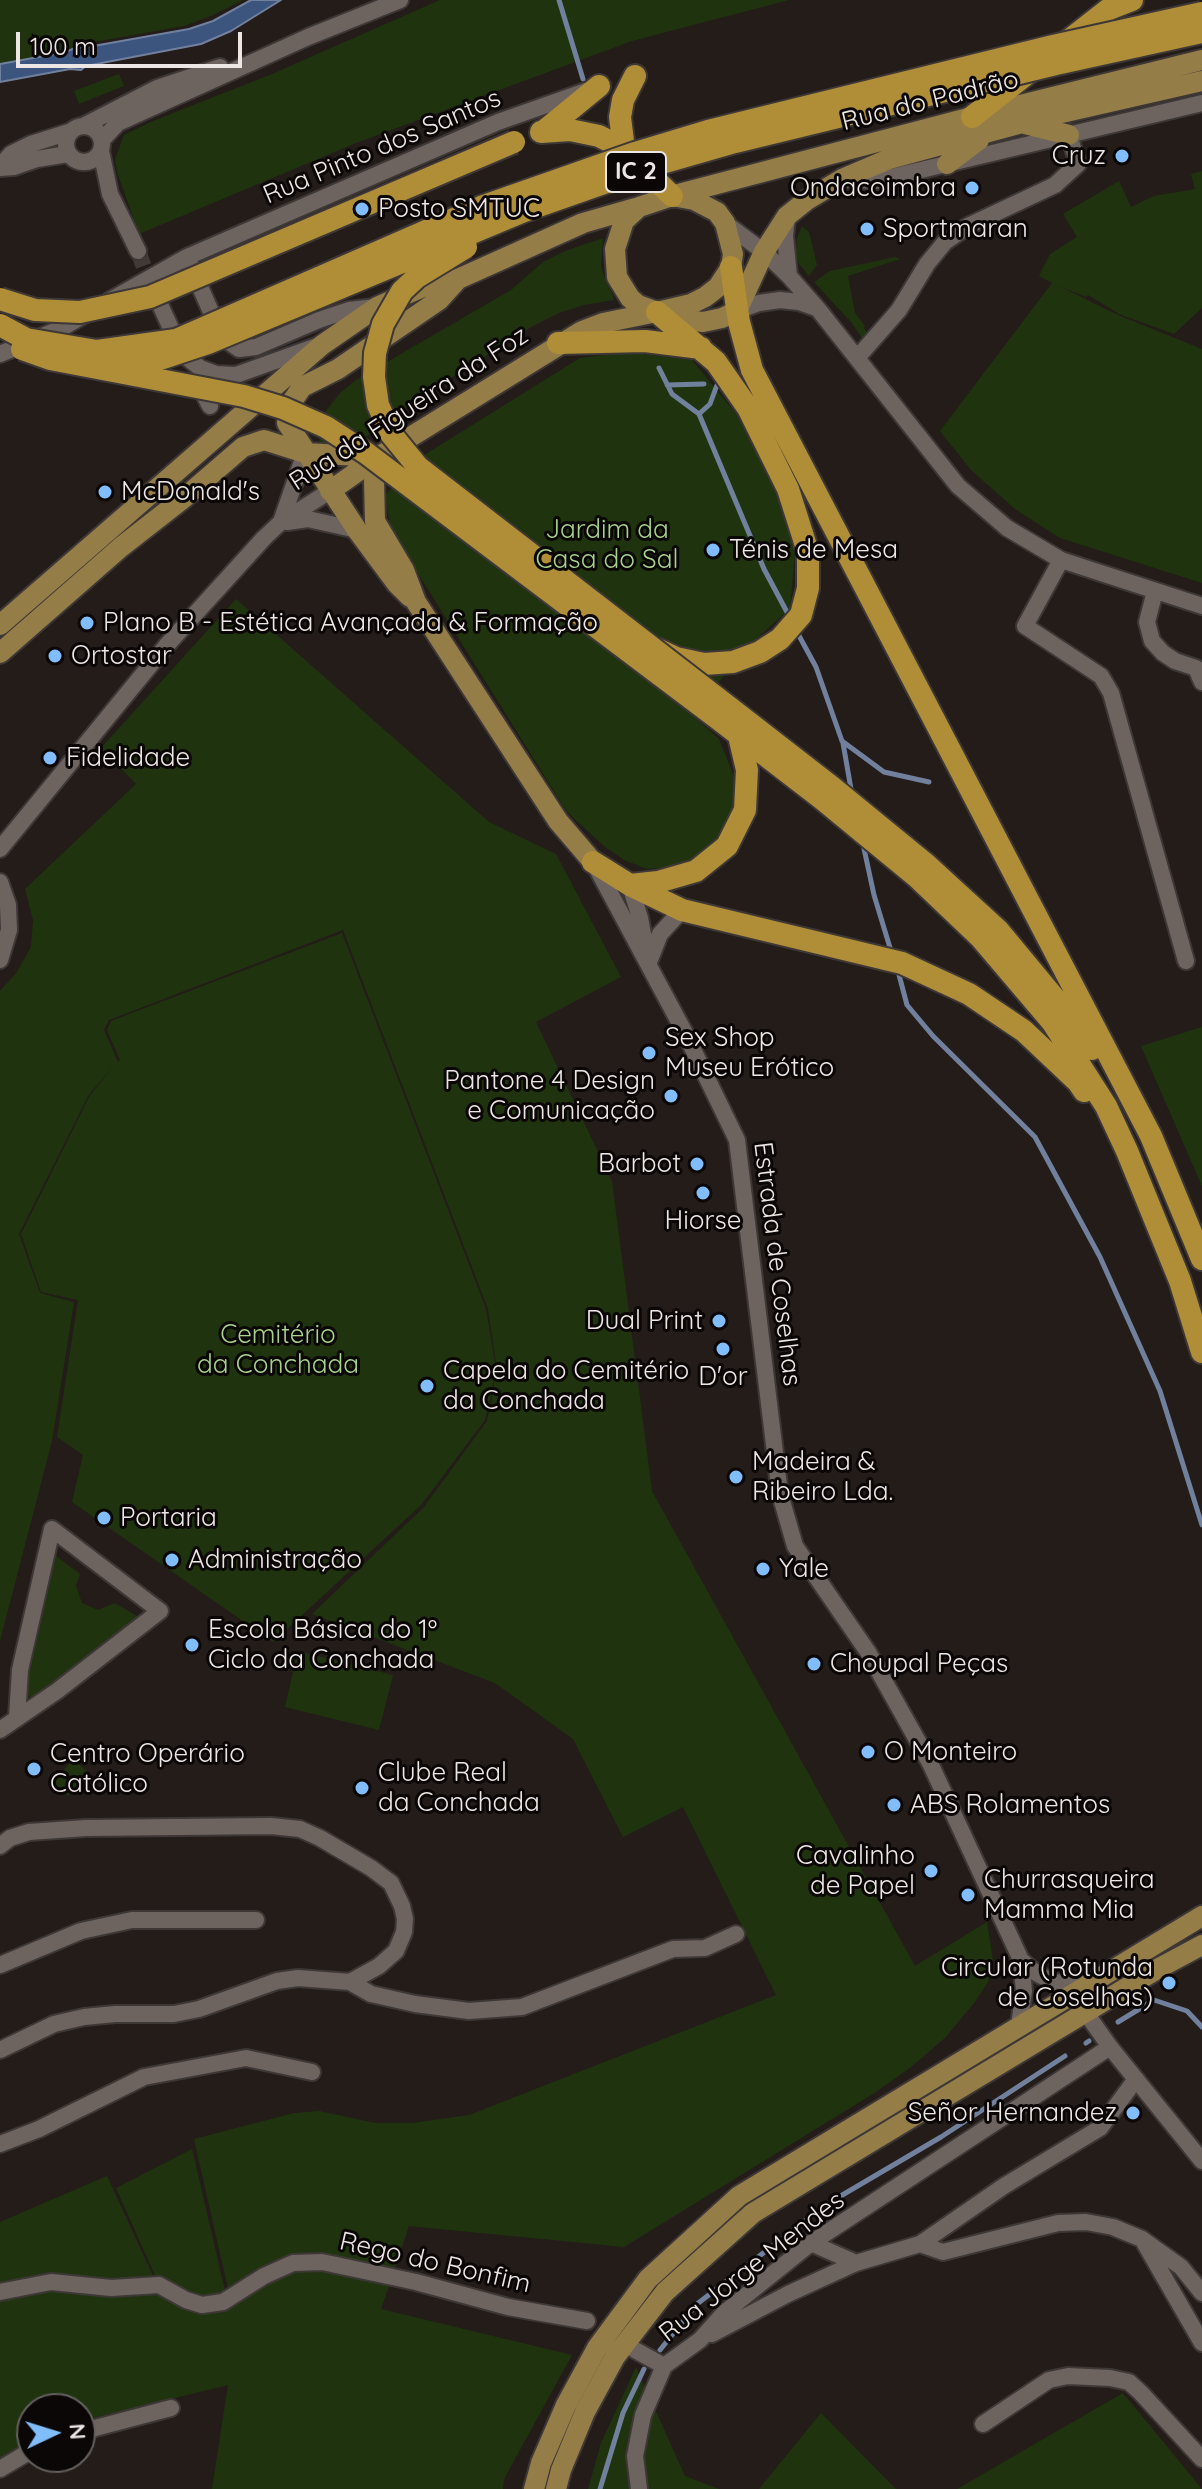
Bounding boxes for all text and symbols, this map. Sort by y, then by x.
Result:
scale bar [20,16,246,66]
text: 100 m [30,31,96,61]
street label: Rua do Padrão [838,64,1022,138]
street label: Rua Pinto dos Santos [258,83,506,211]
place label: Cruz [1052,140,1106,172]
marker: Cruz [1113,147,1131,165]
road number: IC 2 [606,152,666,192]
place label: Ondacoimbra [790,172,956,204]
marker: Ondacoimbra [963,179,981,197]
place label: Posto SMTUC [378,193,540,225]
marker: Posto SMTUC [353,200,371,218]
place label: Sportmaran [883,213,1028,245]
marker: Sportmaran [858,220,876,238]
street label: Rua da Figueira da Foz [284,320,534,498]
place label: McDonald's [121,476,260,508]
marker: McDonald's [96,483,114,501]
park label: Jardim da Casa do Sal [536,514,678,576]
place label: Ténis de Mesa [729,534,898,566]
marker: Ténis de Mesa [704,541,722,559]
place label: Plano B - Estética Avançada & Formação [103,607,598,639]
marker: Plano B - Estética Avançada & Formação [78,614,96,632]
place label: Ortostar [71,640,172,672]
marker: Ortostar [46,647,64,665]
place label: Fidelidade [66,742,190,774]
marker: Fidelidade [41,749,59,767]
place label: Sex Shop Museu Erótico [665,1022,834,1084]
marker: Sex Shop Museu Erótico [640,1044,658,1062]
place label: Pantone 4 Design e Comunicação [444,1065,655,1126]
marker: Pantone 4 Design e Comunicação [662,1087,680,1105]
street label: Estrada de Coselhas [747,1140,807,1388]
place label: Barbot [598,1148,681,1180]
marker: Barbot [688,1155,706,1173]
marker: Hiorse [694,1184,712,1202]
place label: Hiorse [665,1205,741,1237]
place label: Dual Print [586,1305,703,1337]
marker: Dual Print [710,1312,728,1330]
park label: Cemitério da Conchada [197,1319,359,1380]
marker: D'or [714,1340,732,1358]
place label: Capela do Cemitério da Conchada [443,1355,689,1416]
place label: D'or [698,1361,748,1393]
marker: Capela do Cemitério da Conchada [418,1377,436,1395]
place label: Madeira & Ribeiro Lda. [752,1446,893,1508]
marker: Madeira & Ribeiro Lda. [727,1468,745,1486]
place label: Portaria [120,1502,217,1534]
marker: Portaria [95,1509,113,1527]
place label: Administração [188,1544,362,1576]
marker: Administração [163,1551,181,1569]
place label: Yale [779,1553,829,1585]
marker: Yale [754,1560,772,1578]
place label: Escola Básica do 1º Ciclo da Conchada [208,1614,437,1676]
marker: Escola Básica do 1º Ciclo da Conchada [183,1636,201,1654]
place label: Choupal Peças [830,1648,1008,1680]
marker: Choupal Peças [805,1655,823,1673]
place label: O Monteiro [884,1736,1017,1768]
place label: Centro Operário Católico [50,1738,245,1800]
marker: O Monteiro [859,1743,877,1761]
place label: Clube Real da Conchada [378,1757,540,1818]
marker: Centro Operário Católico [25,1760,43,1778]
marker: Clube Real da Conchada [353,1779,371,1797]
place label: ABS Rolamentos [910,1789,1110,1821]
marker: ABS Rolamentos [885,1796,903,1814]
place label: Cavalinho de Papel [796,1840,915,1902]
marker: Cavalinho de Papel [922,1862,940,1880]
place label: Churrasqueira Mamma Mia [984,1864,1154,1926]
marker: Churrasqueira Mamma Mia [959,1886,977,1904]
place label: Circular (Rotunda de Coselhas) [941,1952,1153,2014]
marker: Circular (Rotunda de Coselhas) [1160,1974,1178,1992]
place label: Señor Hernandez [908,2097,1117,2129]
marker: Señor Hernandez [1124,2104,1142,2122]
street label: Rua Jorge Mendes [653,2185,851,2349]
street label: Rego do Bonfim [336,2226,534,2300]
north arrow [16,2393,96,2473]
text: N [63,2422,92,2441]

